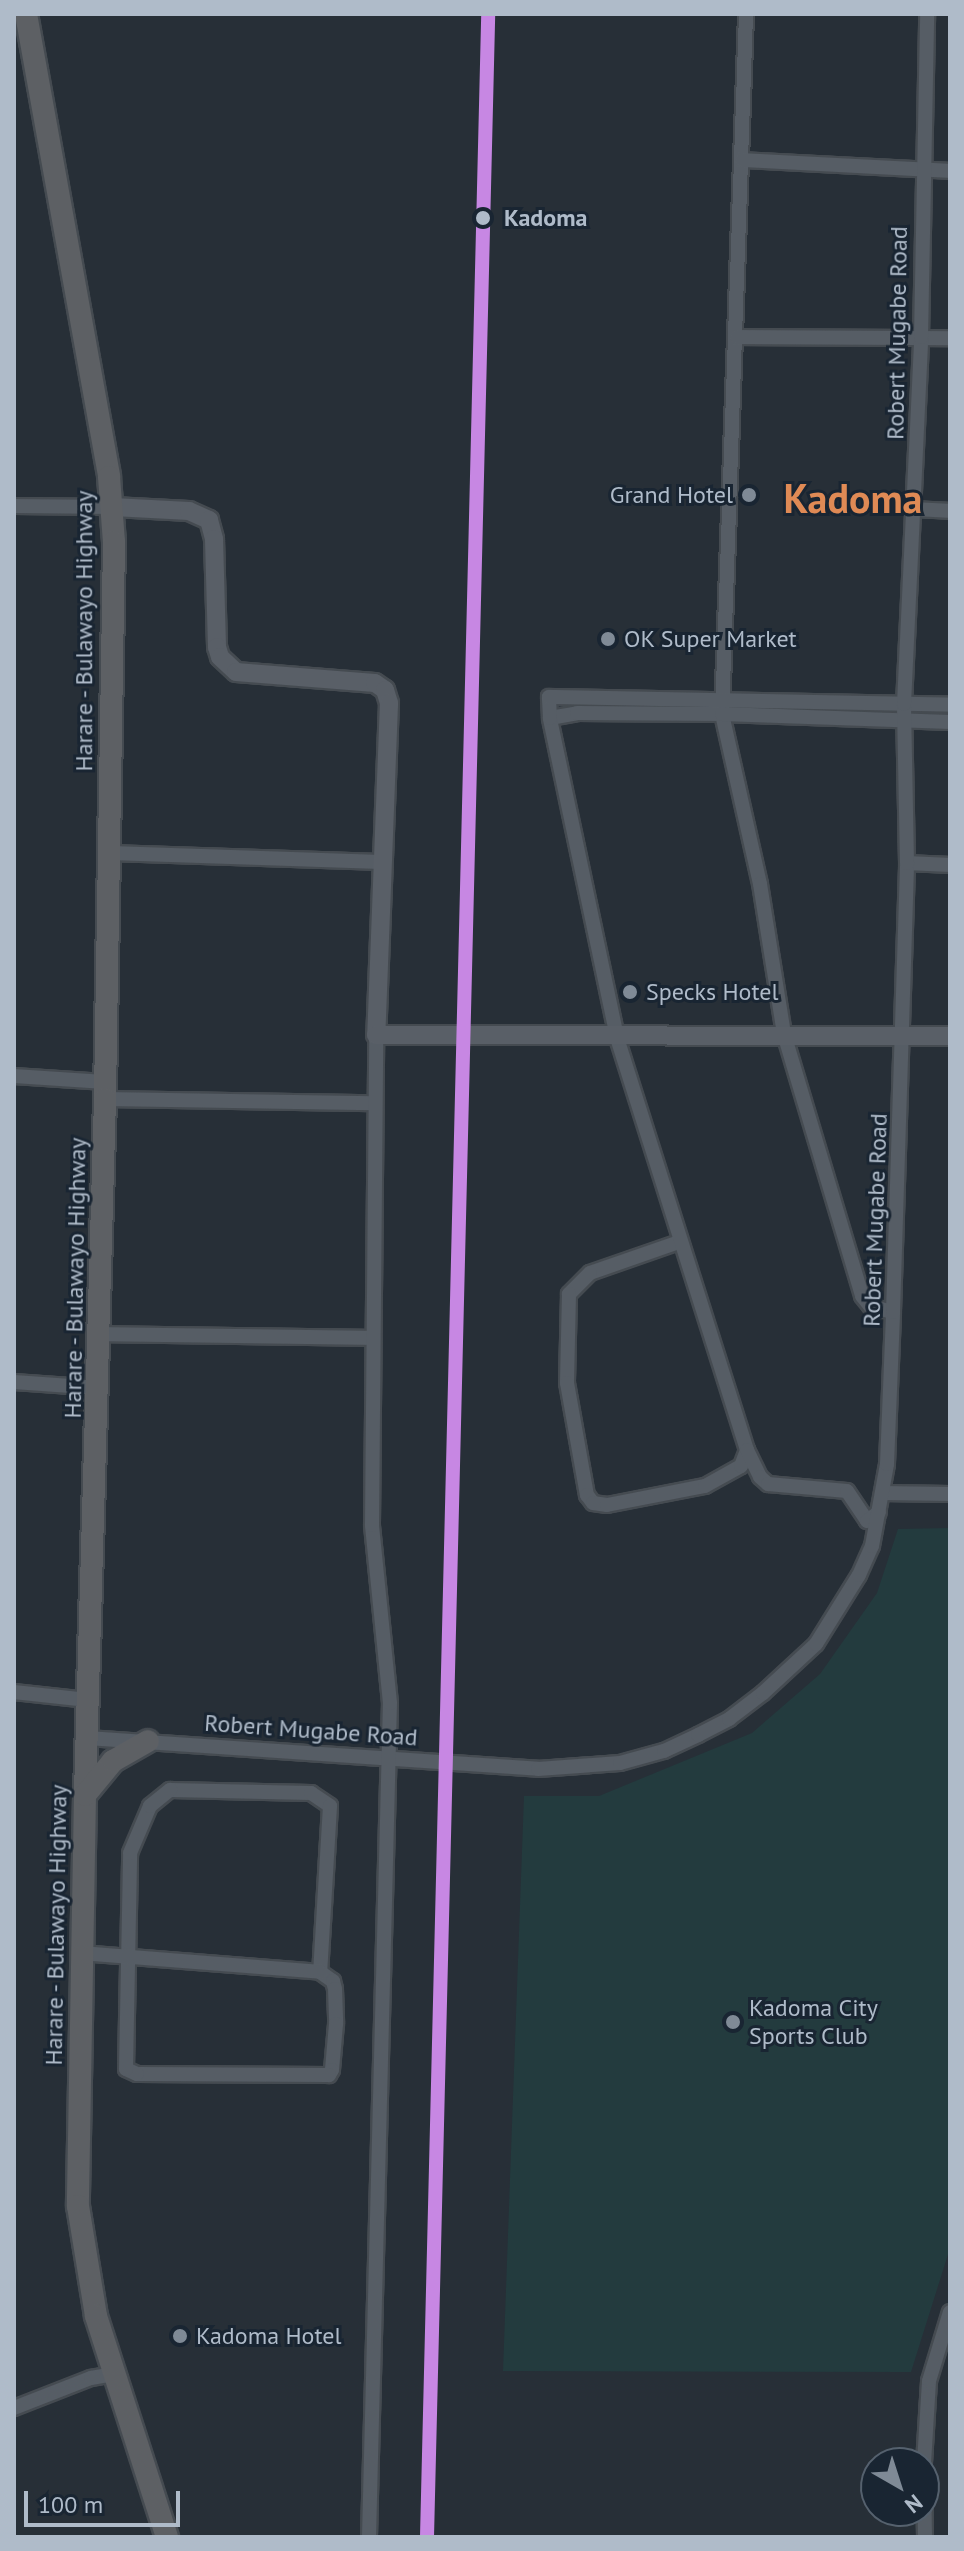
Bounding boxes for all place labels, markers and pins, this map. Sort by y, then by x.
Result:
marker: Kadoma [469,204,497,232]
place label: Kadoma [504,204,587,232]
place label: Grand Hotel [610,481,733,509]
marker: Grand Hotel [740,486,758,504]
place label: OK Super Market [624,625,797,653]
marker: OK Super Market [599,630,617,648]
place label: Specks Hotel [646,978,779,1006]
marker: Specks Hotel [621,983,639,1001]
place label: Kadoma City Sports Club [749,1994,878,2050]
marker: Kadoma City Sports Club [724,2013,742,2031]
place label: Kadoma Hotel [196,2322,342,2350]
marker: Kadoma Hotel [171,2327,189,2345]

